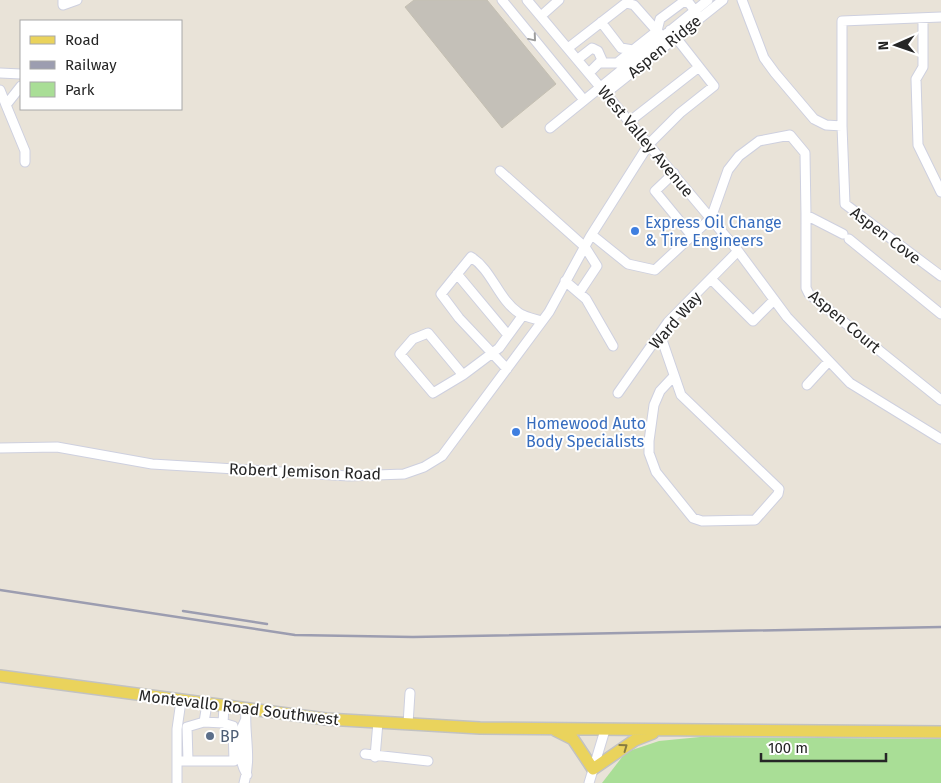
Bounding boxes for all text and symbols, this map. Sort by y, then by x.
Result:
street label: Aspen Ridge [624,11,705,82]
legend [20,20,182,110]
north arrow [871,20,921,70]
text: Road [65,31,100,49]
one-way arrow [527,32,536,41]
text: N [875,40,892,50]
text: Railway [65,56,117,74]
text: Park [65,81,95,99]
street label: West Valley Avenue [594,82,698,201]
street label: Aspen Cove [847,203,925,268]
place label: Express Oil Change & Tire Engineers [645,213,782,250]
marker: Express Oil Change & Tire Engineers [629,225,641,237]
street label: Aspen Court [805,286,885,357]
street label: Ward Way [645,288,706,353]
place label: Homewood Auto Body Specialists [526,414,646,451]
marker: Homewood Auto Body Specialists [510,426,522,438]
street label: Robert Jemison Road [229,459,381,484]
street label: Montevallo Road Southwest [138,686,340,729]
place label: BP [220,727,239,746]
marker: BP [204,730,216,742]
scale bar [761,730,886,762]
text: 100 m [768,739,808,757]
one-way arrow [619,744,628,753]

